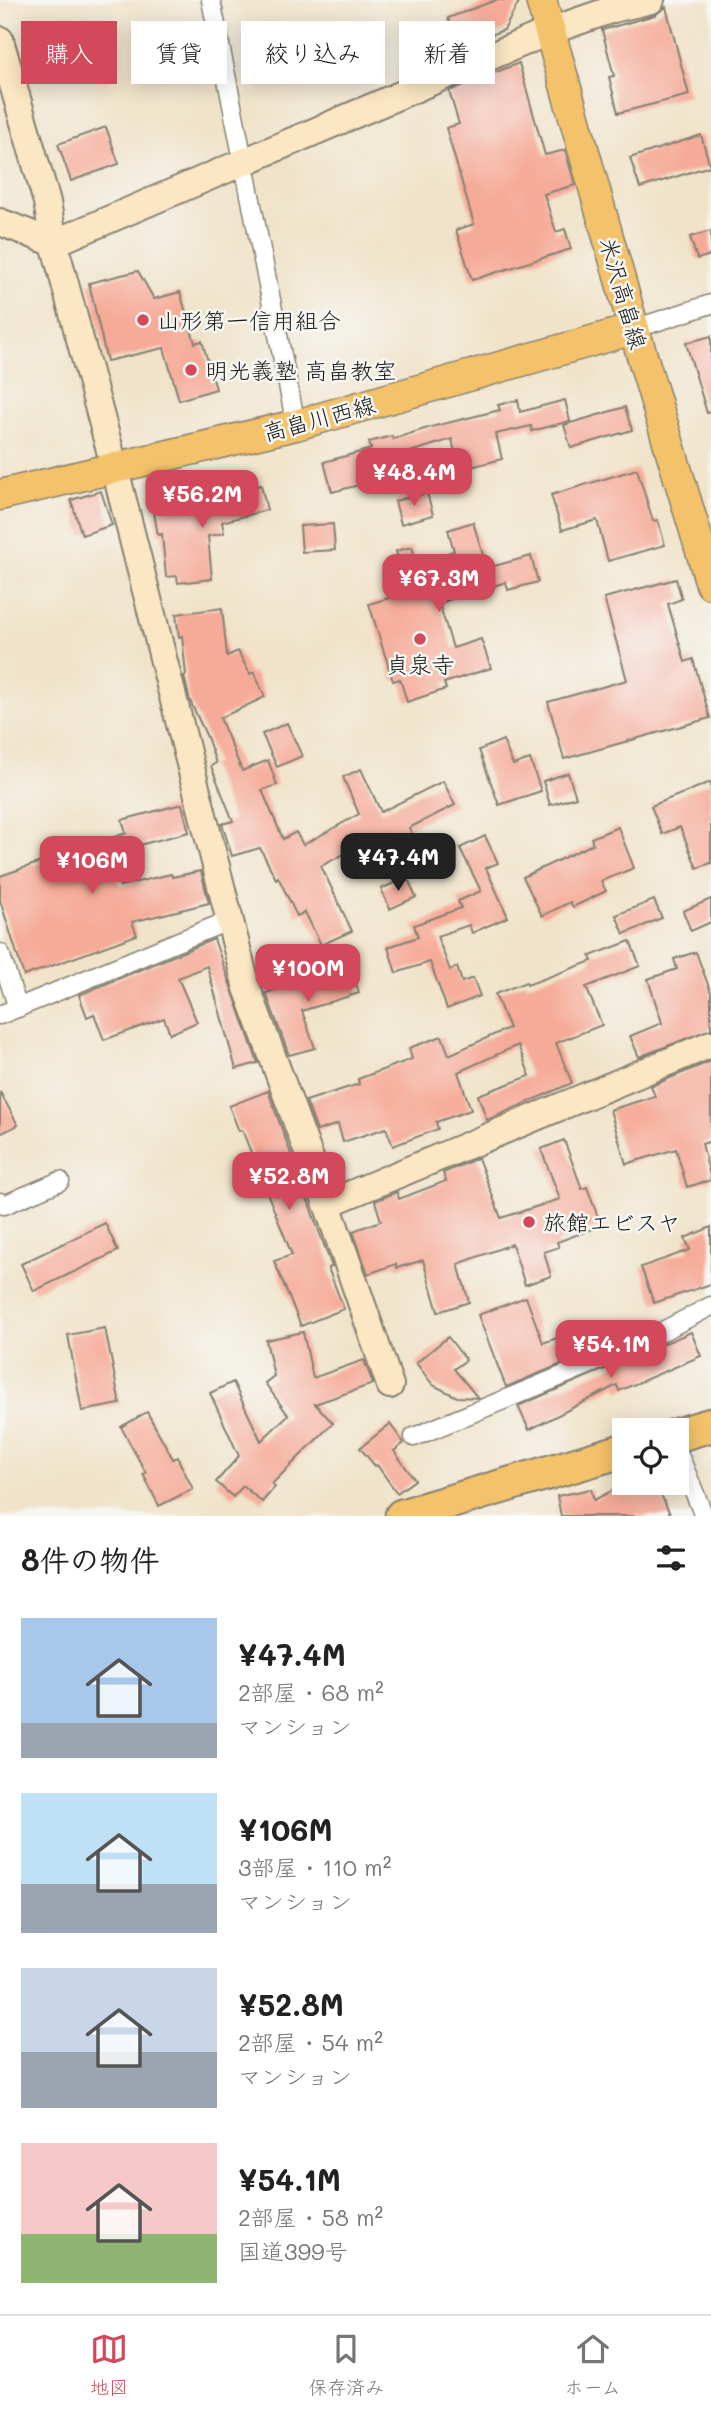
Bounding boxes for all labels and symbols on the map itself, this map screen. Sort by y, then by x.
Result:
street label: 米沢高畠線 [594,234,654,352]
place label: 山形第一信用組合 [157,305,341,335]
marker: 山形第一信用組合 [135,312,151,328]
place label: 明光義塾 高畠教室 [205,355,396,385]
marker: 明光義塾 高畠教室 [183,362,199,378]
street label: 高畠川西線 [260,389,378,447]
pin: ¥48.4M [357,448,471,508]
pin: ¥56.2M [145,470,259,530]
pin: ¥67.3M [382,554,496,614]
marker: 貞泉寺 [412,631,428,647]
place label: 貞泉寺 [386,649,455,679]
pin: ¥47.4M [341,834,455,893]
pin: ¥106M [43,836,141,896]
pin: ¥100M [259,944,357,1004]
pin: ¥52.8M [232,1152,346,1212]
place label: 旅館エビスヤ [543,1207,681,1237]
marker: 旅館エビスヤ [521,1214,537,1230]
pin: ¥54.1M [554,1320,668,1380]

